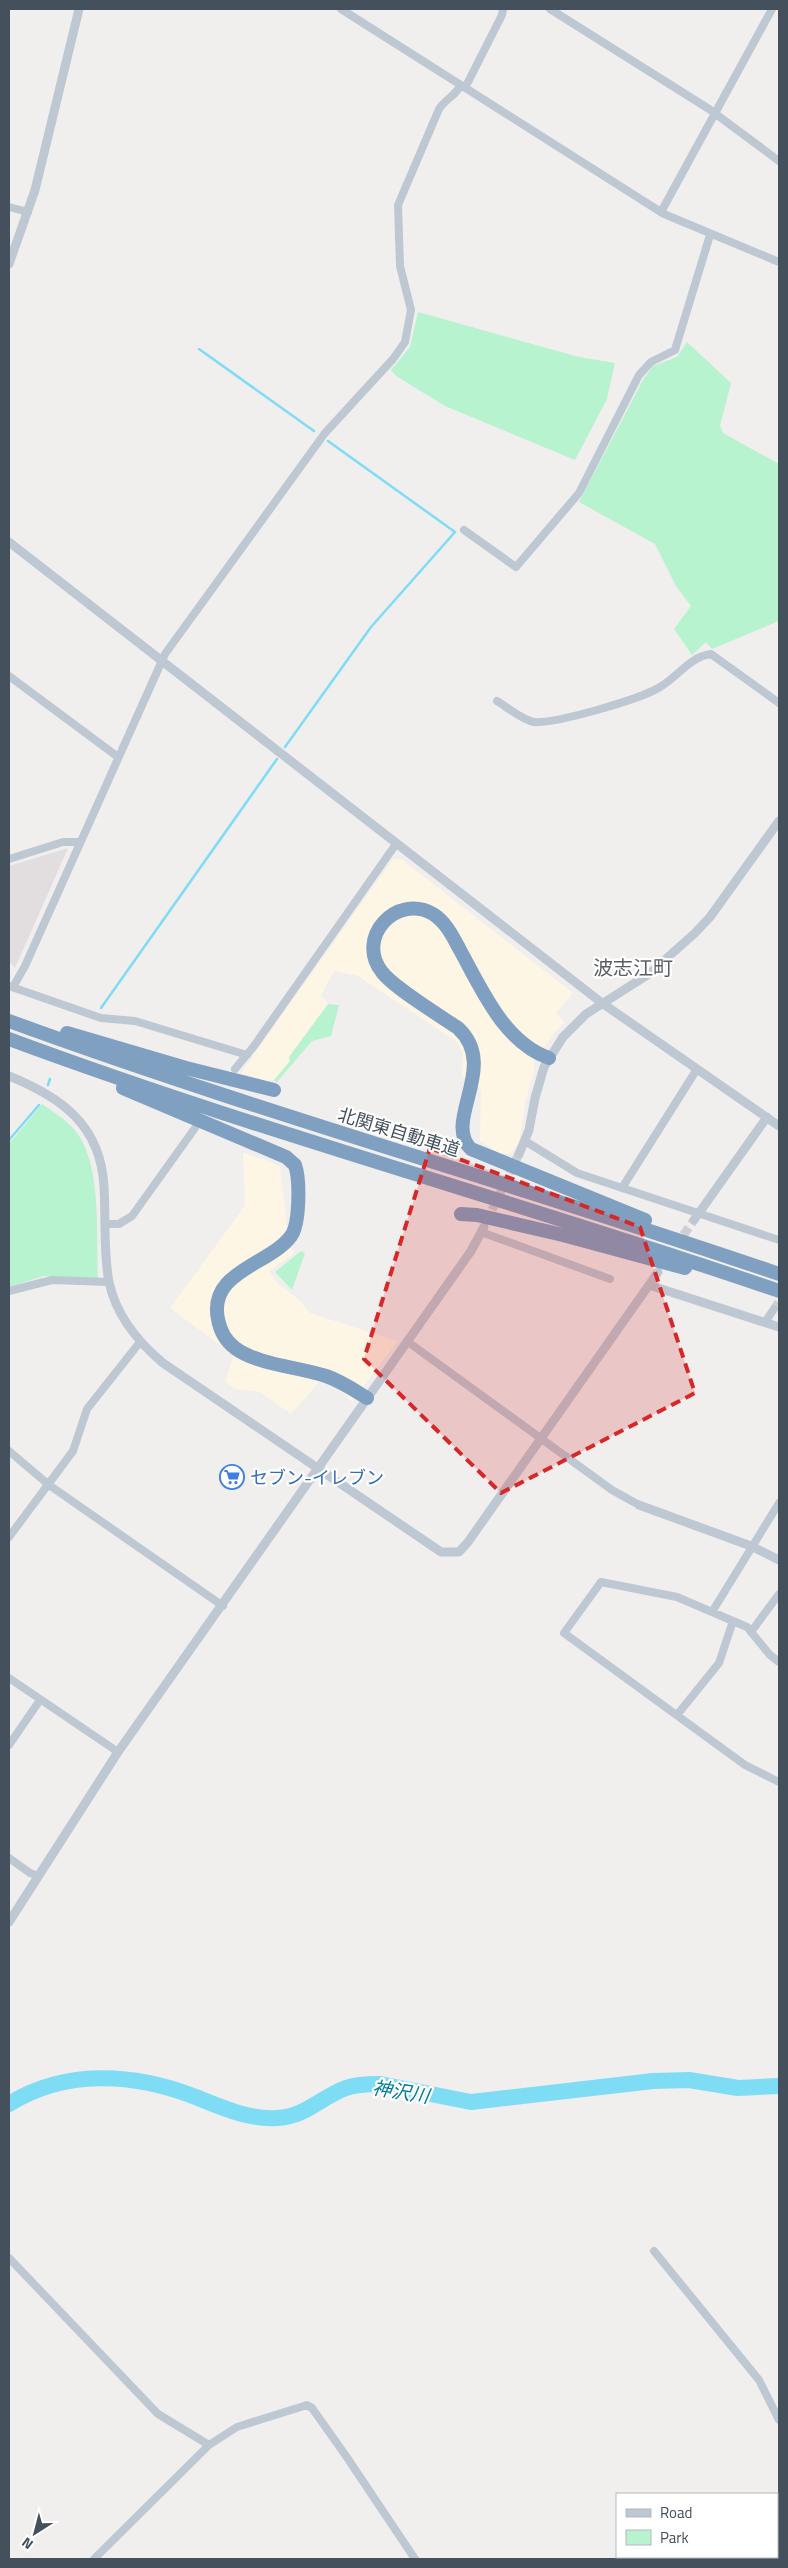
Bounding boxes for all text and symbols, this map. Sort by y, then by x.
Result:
district label: 波志江町 [593,952,673,983]
street label: 北関東自動車道 [335,1101,463,1163]
supermarket icon: セブン-イレブン [219,1464,245,1490]
place label: セブン-イレブン [250,1464,384,1491]
water label: 神沢川 [371,2072,433,2110]
legend [616,2493,778,2558]
text: Road [660,2501,692,2524]
north arrow [10,2508,60,2558]
text: Park [660,2526,689,2549]
text: N [17,2533,37,2555]

